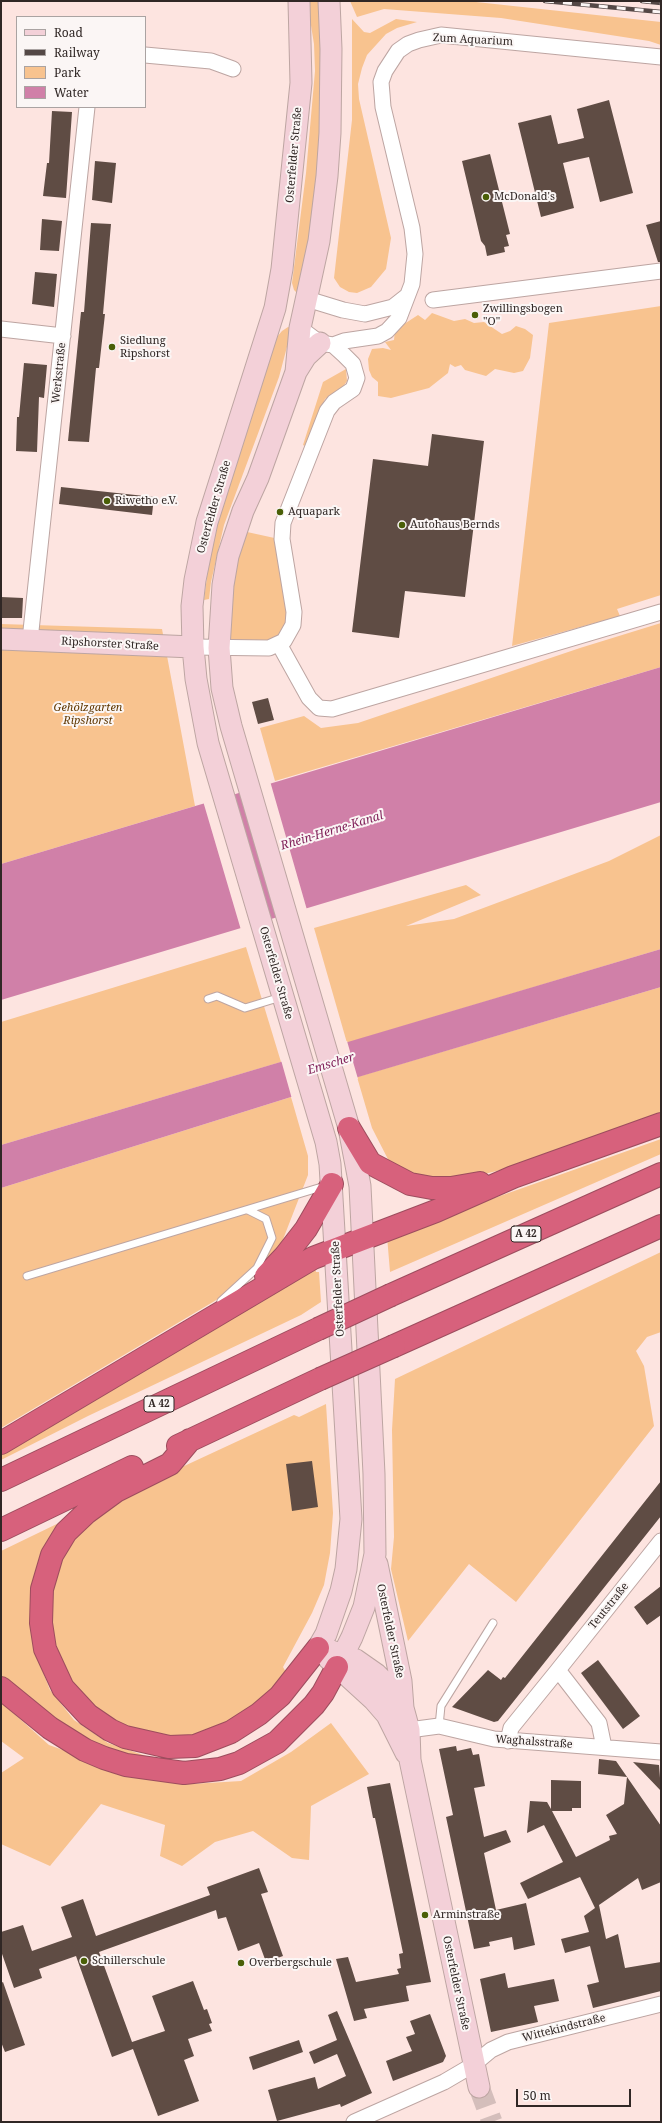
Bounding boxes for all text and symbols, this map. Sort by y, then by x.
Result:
legend [16,16,146,108]
text: Road [54,24,83,41]
street label: Zum Aquarium [433,31,513,49]
text: Railway [54,44,100,61]
text: Park [54,64,81,81]
text: Water [54,84,89,101]
street label: Osterfelder Straße [283,107,305,203]
place label: McDonald's [494,190,555,204]
marker: McDonald's [481,192,491,202]
place label: Zwillingsbogen "O" [483,302,563,328]
marker: Zwillingsbogen "O" [470,310,480,320]
place label: Siedlung Ripshorst [120,334,170,360]
street label: Werkstraße [49,342,69,404]
marker: Siedlung Ripshorst [107,342,117,352]
street label: Osterfelder Straße [194,459,234,555]
place label: Riwetho e.V. [115,494,178,508]
marker: Riwetho e.V. [102,496,112,506]
place label: Aquapark [288,505,340,519]
marker: Aquapark [275,507,285,517]
place label: Autohaus Bernds [410,518,500,532]
marker: Autohaus Bernds [397,520,407,530]
street label: Ripshorster Straße [61,635,159,653]
park label: Gehölzgarten Ripshorst [54,701,122,727]
water label: Rhein-Herne-Kanal [279,809,385,853]
street label: Osterfelder Straße [256,925,296,1021]
water label: Emscher [306,1050,356,1078]
road number: A 42 [511,1226,541,1242]
street label: Osterfelder Straße [329,1241,347,1337]
road number: A 42 [144,1396,174,1412]
street label: Teutstraße [586,1580,632,1632]
street label: Osterfelder Straße [374,1583,406,1679]
street label: Waghalsstraße [495,1733,573,1751]
place label: Arminstraße [433,1908,500,1922]
marker: Arminstraße [420,1910,430,1920]
street label: Osterfelder Straße [440,1935,472,2031]
place label: Schillerschule [92,1954,165,1968]
marker: Schillerschule [79,1956,89,1966]
place label: Overbergschule [249,1956,332,1970]
marker: Overbergschule [236,1958,246,1968]
street label: Wittekindstraße [521,2011,607,2045]
scale bar [518,2081,633,2107]
text: 50 m [523,2087,551,2104]

